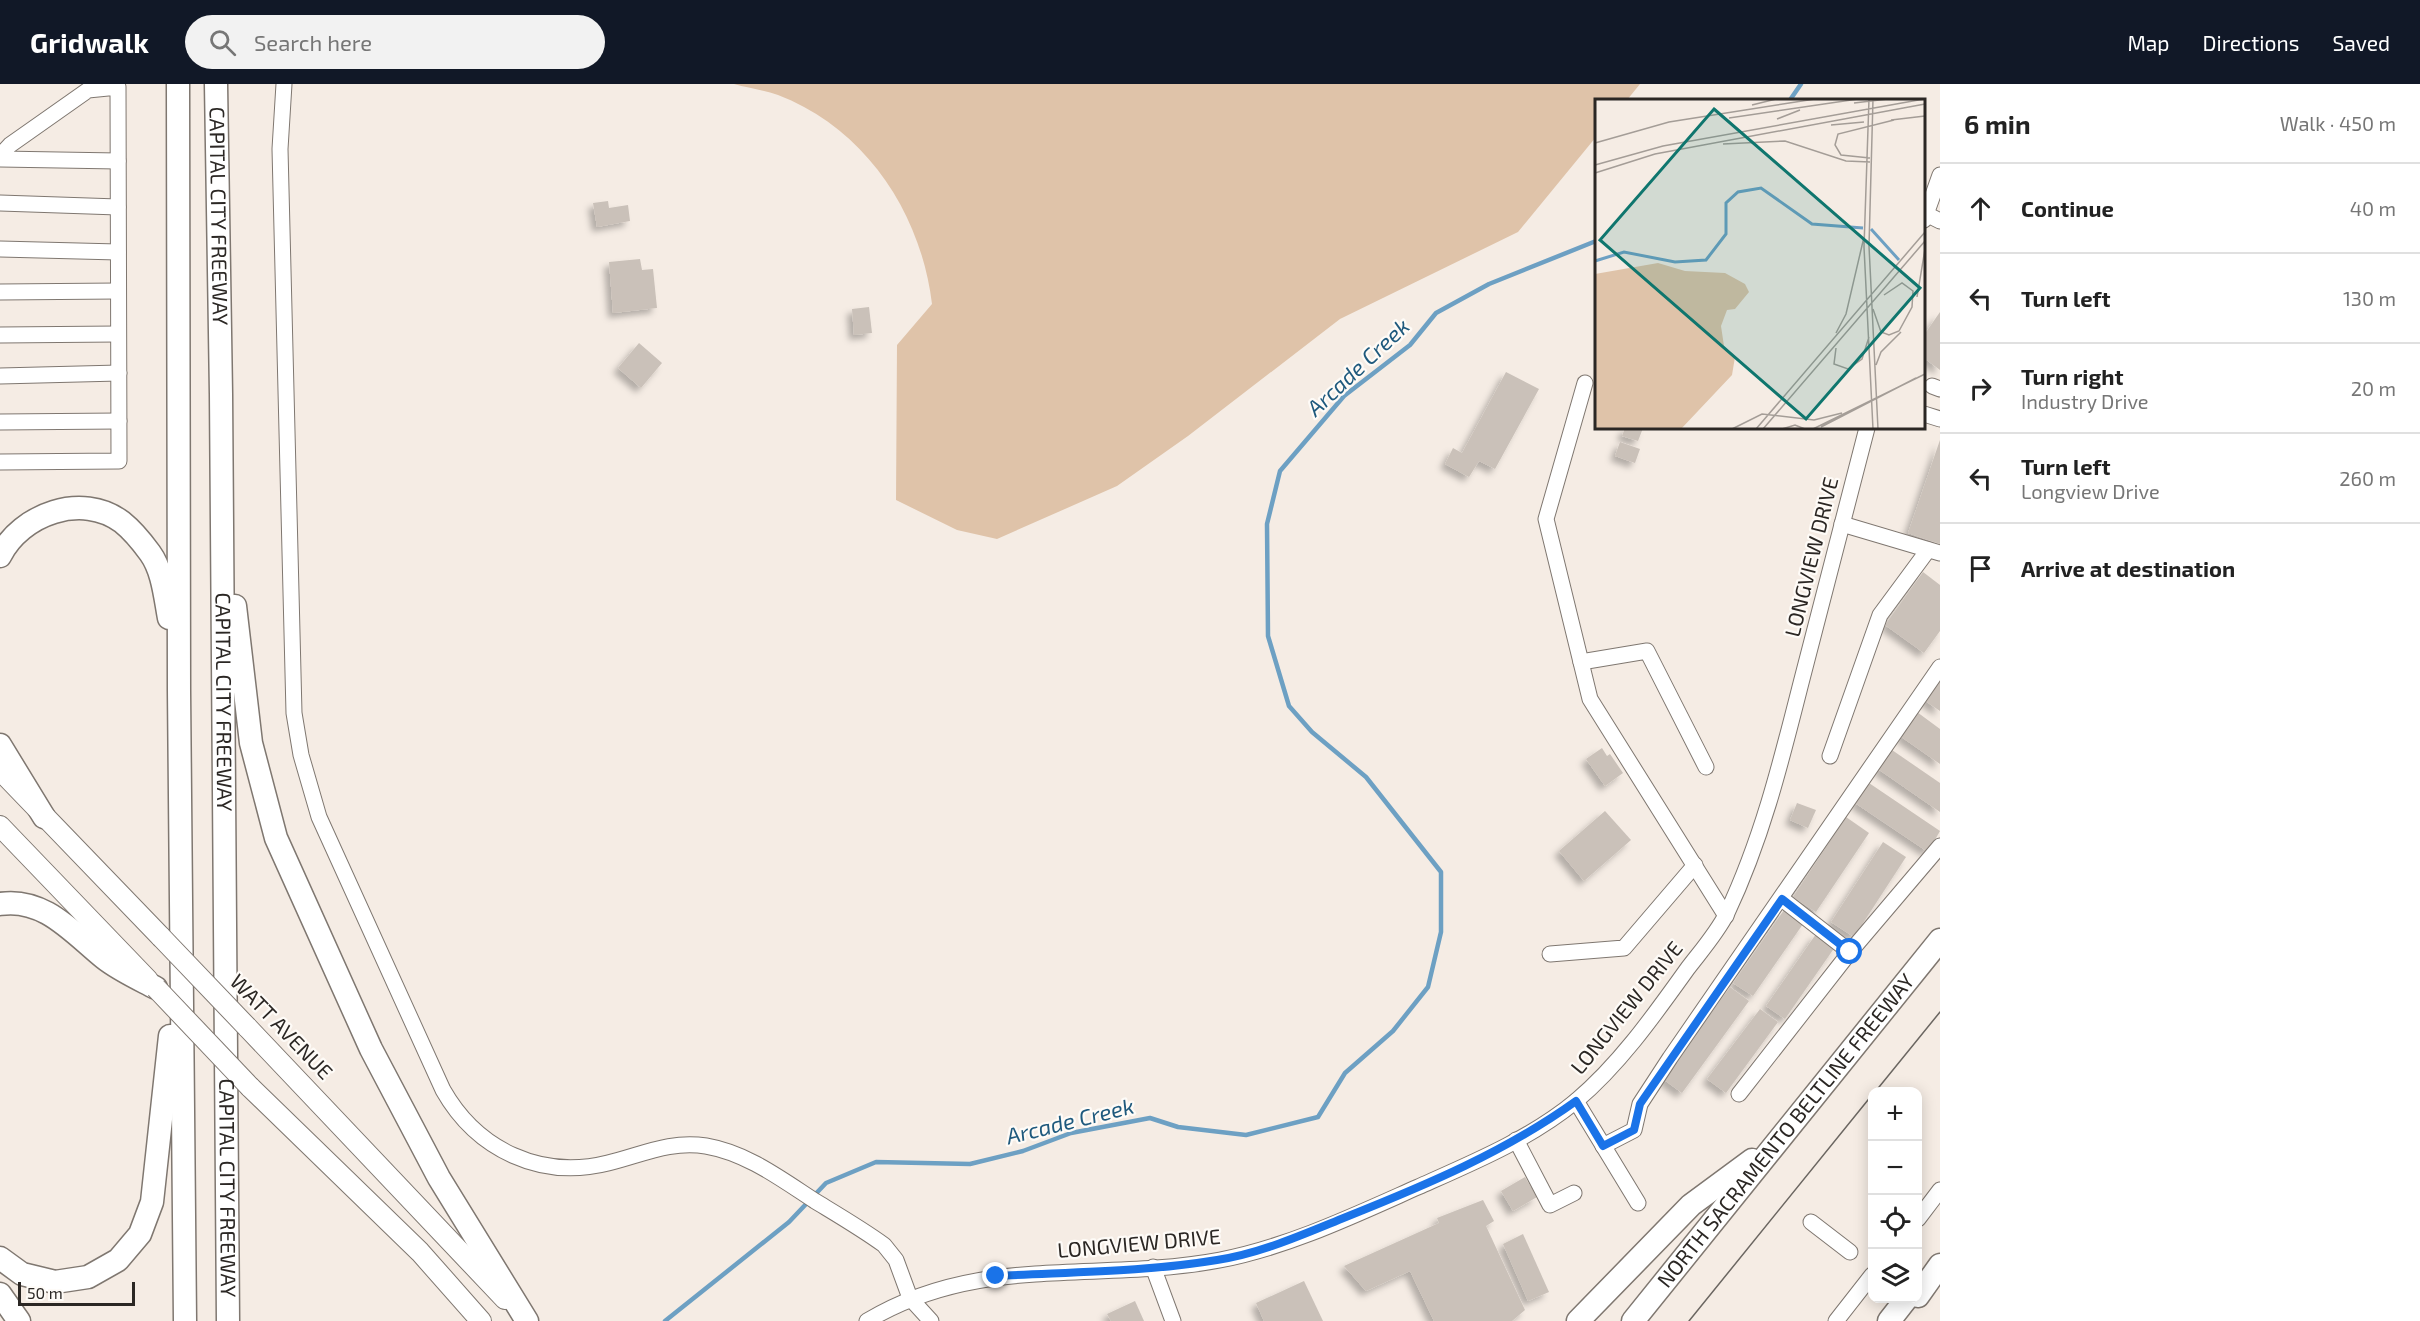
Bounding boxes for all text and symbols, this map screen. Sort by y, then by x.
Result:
search box [185,15,605,69]
text: Gridwalk [30,25,149,59]
icon: search [206,26,239,59]
text: Search here [254,29,372,55]
text: Map [2127,30,2170,55]
text: Directions [2203,30,2299,55]
text: Saved [2332,30,2390,55]
inset map [1595,99,1925,429]
street label: CAPITAL CITY FREEWAY [205,106,234,326]
text: 6 min [1964,108,2031,139]
text: Walk · 450 m [2280,111,2396,135]
icon: ahead [1964,192,1997,225]
text: Continue [2021,195,2114,221]
text: 40 m [2350,196,2396,220]
icon: left [1964,282,1997,315]
text: Turn left [2021,285,2110,311]
text: 130 m [2343,286,2396,310]
water label: Arcade Creek [1300,312,1414,421]
text: Turn right [2021,363,2123,389]
icon: right [1964,372,1997,405]
text: 20 m [2351,376,2396,400]
text: Industry Drive [2021,389,2149,413]
text: Turn left [2021,453,2110,479]
icon: left [1964,462,1997,495]
text: 260 m [2339,466,2396,490]
street label: LONGVIEW DRIVE [1779,474,1842,639]
text: Longview Drive [2021,479,2160,503]
icon: arrive [1964,552,1997,585]
text: Arrive at destination [2021,555,2235,581]
street label: CAPITAL CITY FREEWAY [211,592,238,812]
street label: LONGVIEW DRIVE [1565,936,1687,1079]
route start [1836,938,1862,964]
street label: WATT AVENUE [226,968,339,1084]
street label: NORTH SACRAMENTO BELTLINE FREEWAY [1651,968,1919,1292]
street label: CAPITAL CITY FREEWAY [215,1078,242,1298]
map controls [1868,1087,1922,1303]
button: + [1868,1087,1922,1141]
water label: Arcade Creek [1002,1092,1136,1149]
button: − [1868,1141,1922,1195]
button: locate [1868,1195,1922,1249]
street label: LONGVIEW DRIVE [1056,1223,1222,1262]
button: layers [1868,1249,1922,1303]
route end [982,1262,1008,1288]
scale bar [18,1279,135,1306]
text: 50 m [27,1283,63,1302]

